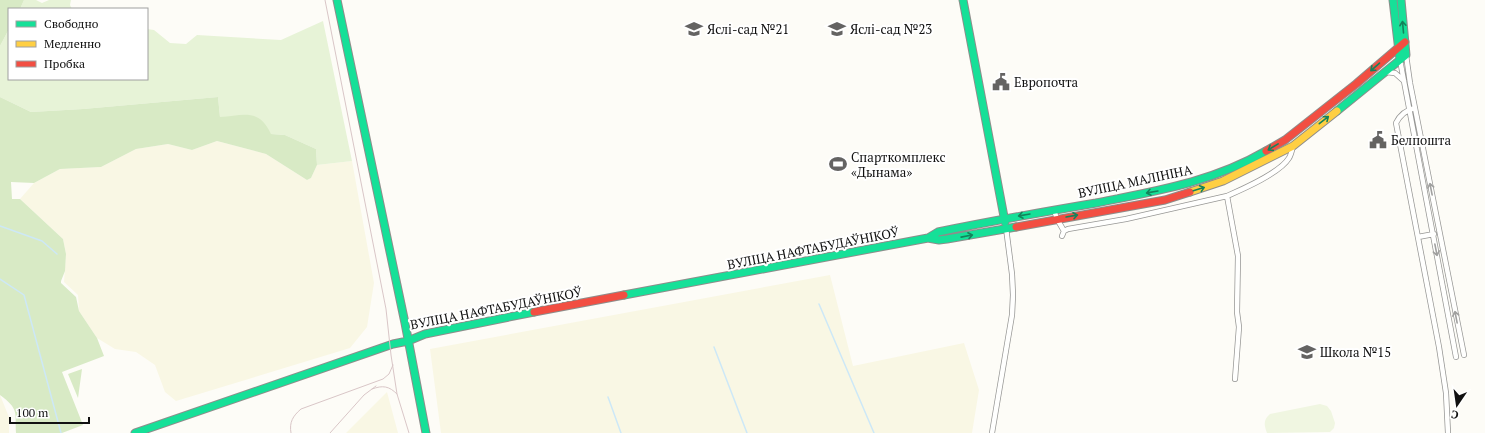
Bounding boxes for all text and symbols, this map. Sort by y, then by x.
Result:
legend [8,8,148,80]
text: Свободно [44,16,99,31]
school or university icon: Яслі-сад №21 [684,19,704,39]
school or university icon: Яслі-сад №23 [827,19,847,39]
place label: Яслі-сад №21 [707,20,789,38]
place label: Яслі-сад №23 [850,20,932,38]
one-way arrow [1400,21,1407,34]
text: Медленно [44,36,101,51]
text: Пробка [44,56,85,71]
one-way arrow [1370,63,1381,72]
public building icon: Европочта [991,72,1011,92]
place label: Европочта [1014,73,1079,91]
one-way arrow [1319,116,1330,125]
public building icon: Белпошта [1368,130,1388,150]
place label: Белпошта [1391,131,1452,149]
one-way arrow [1267,144,1279,152]
place label: Спарткомплекс «Дынама» [851,148,946,181]
sports icon: Спарткомплекс «Дынама» [828,154,848,174]
street label: ВУЛІЦА МАЛІНІНА [1076,160,1194,202]
one-way arrow [1427,183,1435,196]
one-way arrow [1192,185,1205,192]
one-way arrow [1146,189,1159,197]
one-way arrow [1018,211,1031,219]
one-way arrow [1065,212,1078,220]
street label: ВУЛІЦА НАФТАБУДАЎНІКОЎ [726,222,901,273]
one-way arrow [960,231,973,239]
one-way arrow [1432,243,1440,256]
street label: ВУЛІЦА НАФТАБУДАЎНІКОЎ [409,282,584,333]
one-way arrow [1452,310,1460,323]
school or university icon: Школа №15 [1297,342,1317,362]
place label: Школа №15 [1320,343,1391,361]
north arrow [1437,385,1477,425]
scale bar [10,399,89,425]
text: 100 m [16,405,49,420]
text: С [1450,407,1460,422]

